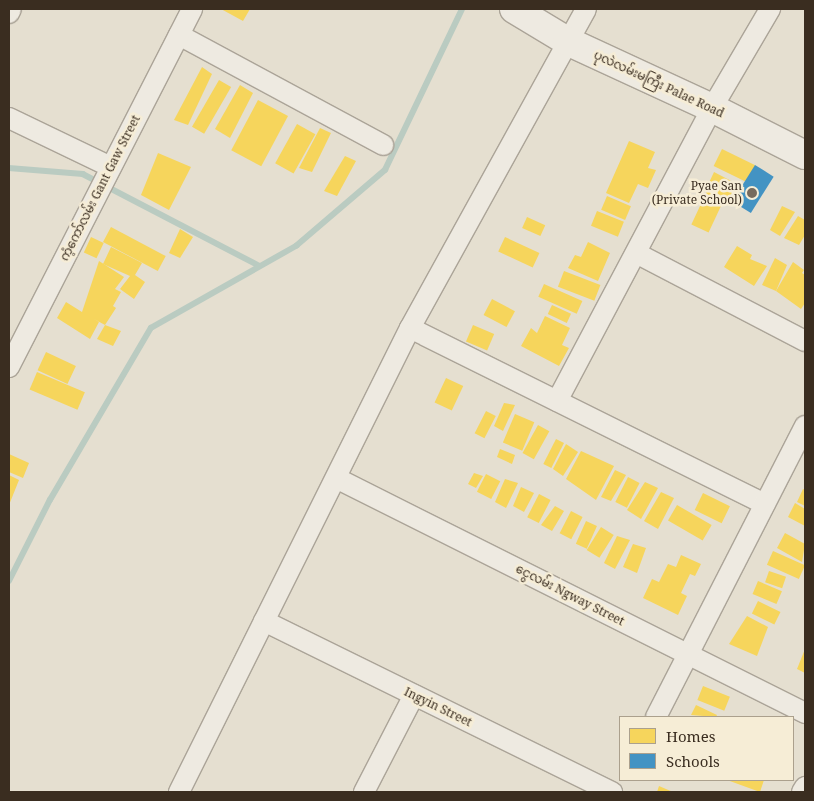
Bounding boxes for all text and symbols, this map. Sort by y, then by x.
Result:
street label: ပုလဲလမ်းမကြီး Palae Road [592,47,726,121]
street label: ကံ့ကော်လမ်း Gant Gaw Street [57,113,143,263]
place label: Pyae San (Private School) [652,179,742,207]
marker: Pyae San (Private School) [746,187,758,199]
street label: ငွေလမ်း Ngway Street [513,561,627,629]
street label: Ingyin Street [402,684,474,730]
legend [619,716,794,781]
text: Homes [666,726,716,746]
text: Schools [666,751,720,771]

